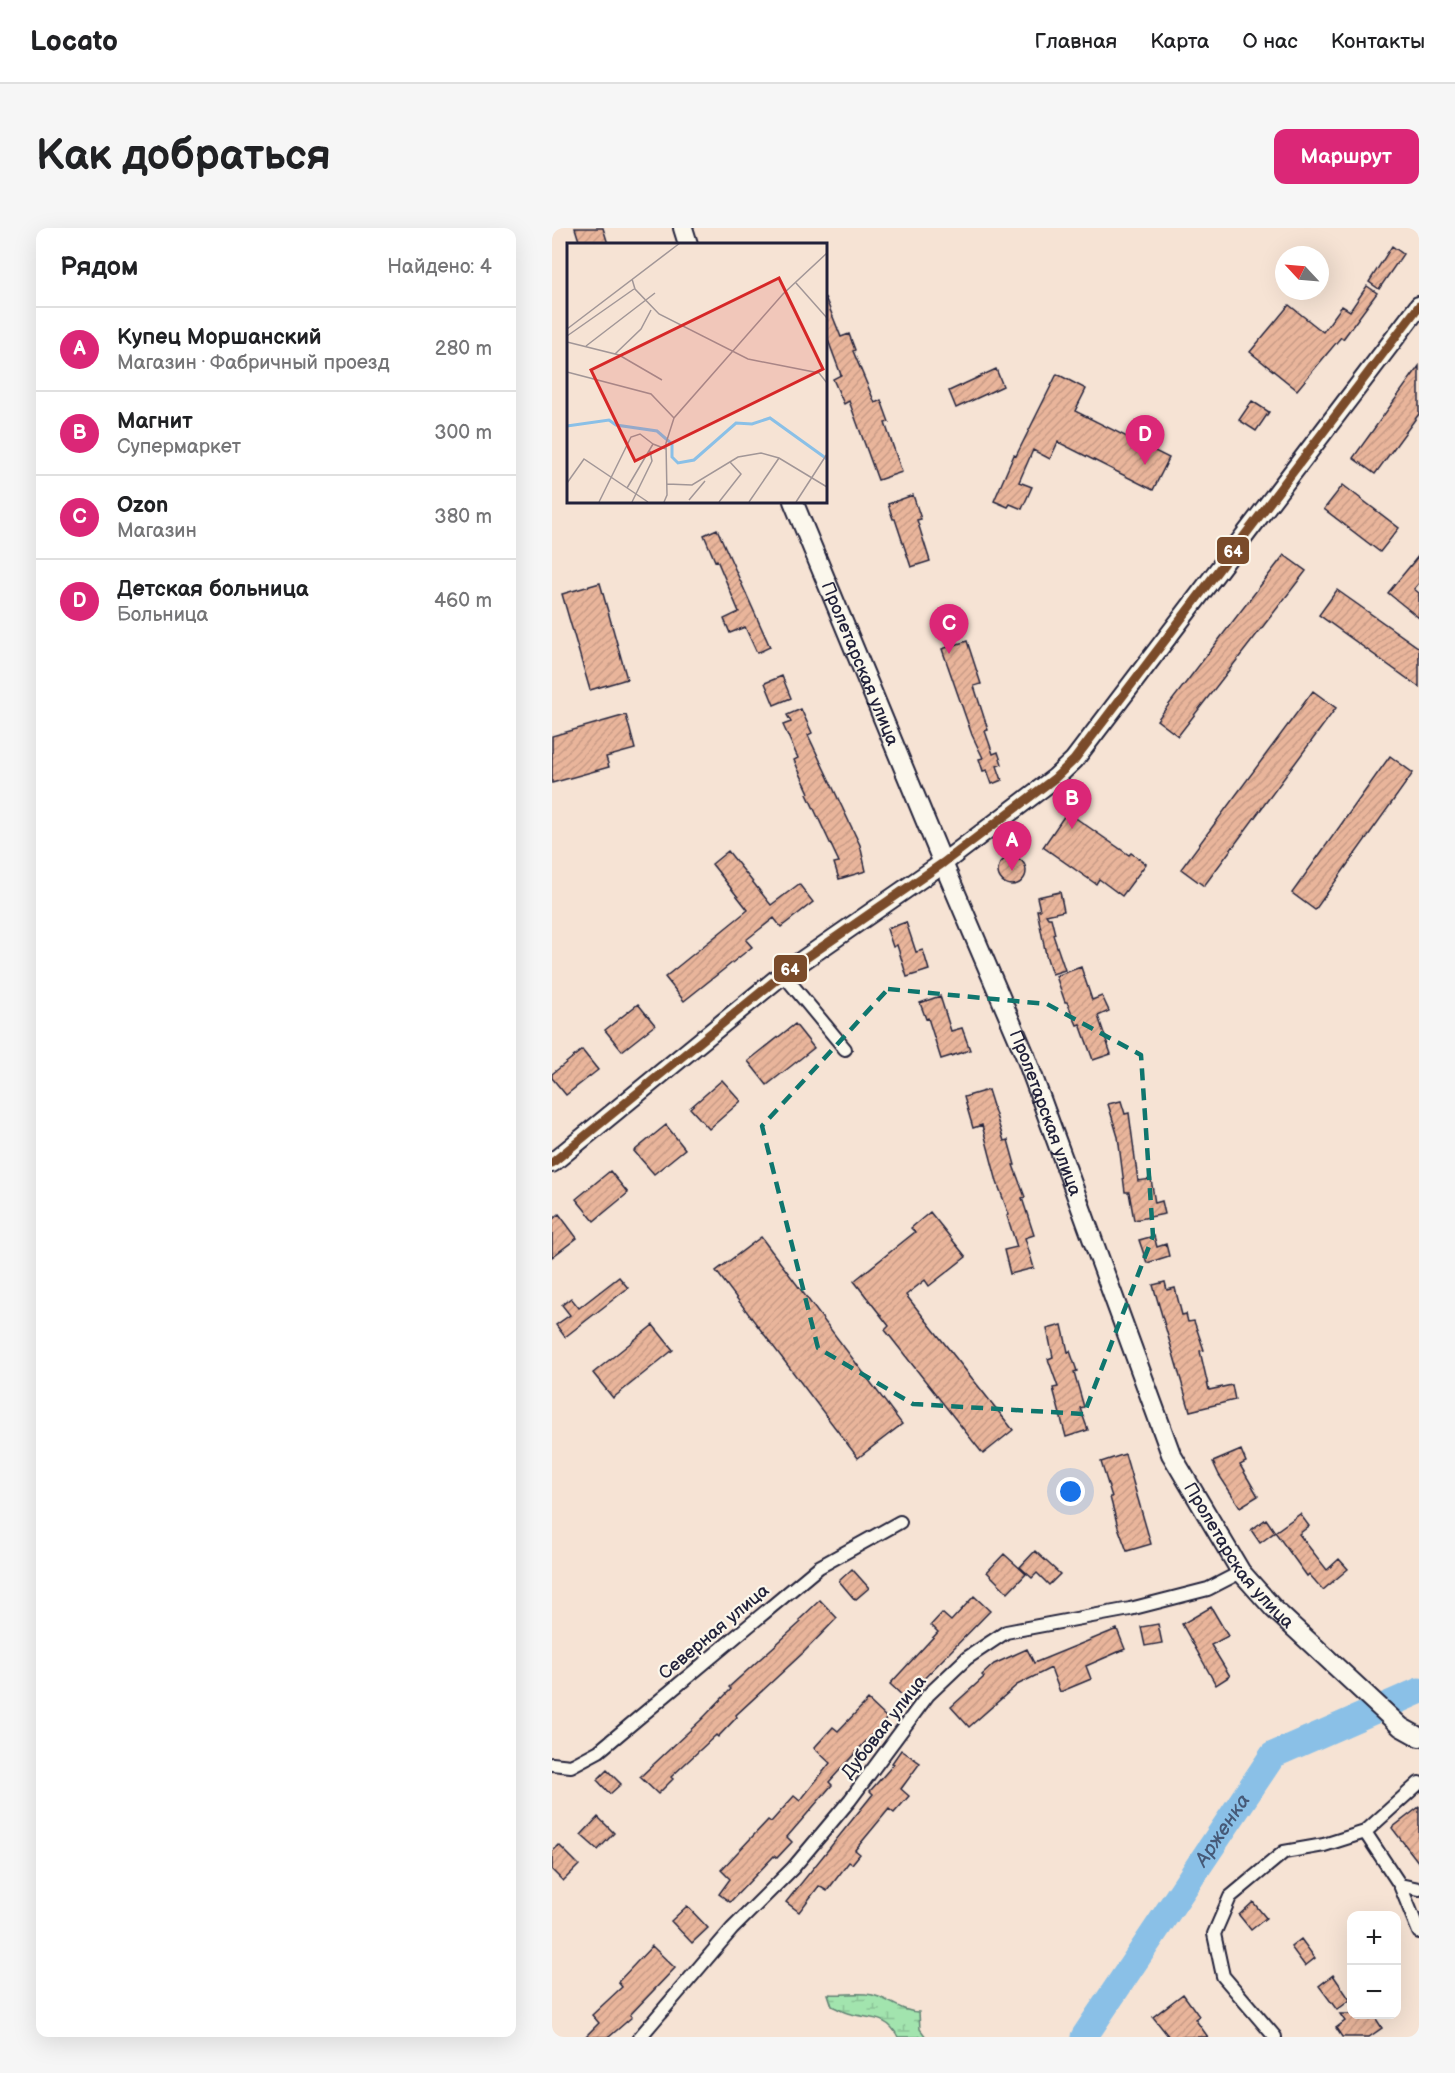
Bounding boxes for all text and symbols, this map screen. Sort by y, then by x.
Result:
text: Locato [30,25,118,58]
text: Главная [1034,29,1117,54]
text: Карта [1150,29,1209,54]
text: О нас [1242,29,1298,54]
text: Контакты [1331,29,1425,54]
button: Маршрут [1274,129,1419,184]
text: Как добраться [36,131,331,182]
inset map [567,243,826,502]
north arrow [1275,246,1329,300]
text: Рядом [60,252,138,283]
text: Найдено: 4 [387,255,492,279]
text: Купец Моршанский [117,324,322,351]
text: A [73,337,86,361]
text: 280 m [435,337,492,361]
text: Магазин · Фабричный проезд [117,351,390,375]
text: Магнит [117,408,193,435]
pin: D [1126,416,1164,465]
text: B [72,421,87,445]
text: 300 m [434,421,492,445]
text: Супермаркет [117,435,241,459]
text: Ozon [117,492,168,519]
text: C [72,505,87,529]
text: 380 m [434,505,492,529]
text: Магазин [117,519,197,543]
line badge: 64 [1216,536,1250,565]
text: 64 [1223,543,1243,562]
text: Детская больница [117,576,309,603]
street label: Пролетарская улица [817,579,904,749]
text: D [73,589,86,613]
text: 460 m [434,589,492,613]
text: Больница [117,603,208,627]
pin: C [930,604,968,654]
pin: B [1052,780,1092,829]
pin: A [992,822,1032,871]
line badge: 64 [773,954,808,983]
text: 64 [780,961,800,980]
street label: Пролетарская улица [1005,1027,1086,1199]
your location [1056,1477,1085,1506]
street label: Пролетарская улица [1180,1479,1299,1633]
street label: Северная улица [655,1580,774,1684]
street label: Дубовая улица [837,1671,931,1783]
water label: Арженка [1189,1789,1256,1872]
map controls [1347,1911,1401,2019]
button: + [1347,1911,1401,1965]
button: − [1347,1965,1401,2019]

